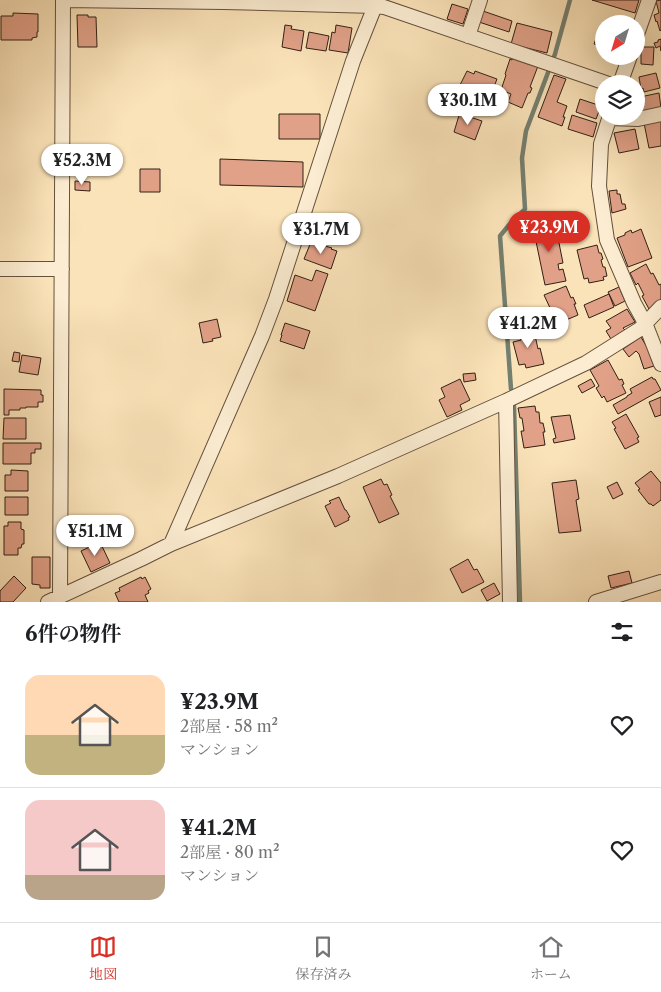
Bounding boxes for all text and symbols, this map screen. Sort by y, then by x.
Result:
north arrow [595,15,645,65]
map controls [595,15,645,125]
button: layers [595,75,645,125]
pin: ¥30.1M [427,84,509,126]
text: ¥30.1M [439,90,497,110]
pin: ¥52.3M [41,144,123,186]
text: ¥52.3M [52,150,112,170]
pin: ¥23.9M [508,210,590,253]
pin: ¥31.7M [280,212,362,255]
text: ¥23.9M [519,217,579,237]
text: ¥31.7M [293,219,349,239]
pin: ¥41.2M [487,306,569,349]
text: ¥41.2M [499,313,557,333]
pin: ¥51.1M [54,514,136,557]
text: ¥51.1M [67,521,123,541]
icon: filters [608,618,636,646]
text: 6件の物件 [25,621,122,646]
text: ¥23.9M [180,689,259,714]
icon: home [65,695,125,755]
icon: heart [608,711,636,739]
text: 2部屋 · 58 m² [180,716,278,736]
text: マンション [180,739,259,759]
text: ¥41.2M [180,815,257,840]
icon: home [65,820,125,880]
icon: heart [608,836,636,864]
text: 2部屋 · 80 m² [180,842,280,862]
text: マンション [180,865,259,885]
tab: 地図 [89,933,117,983]
tab: 保存済み [295,933,351,983]
tab: ホーム [530,933,572,983]

